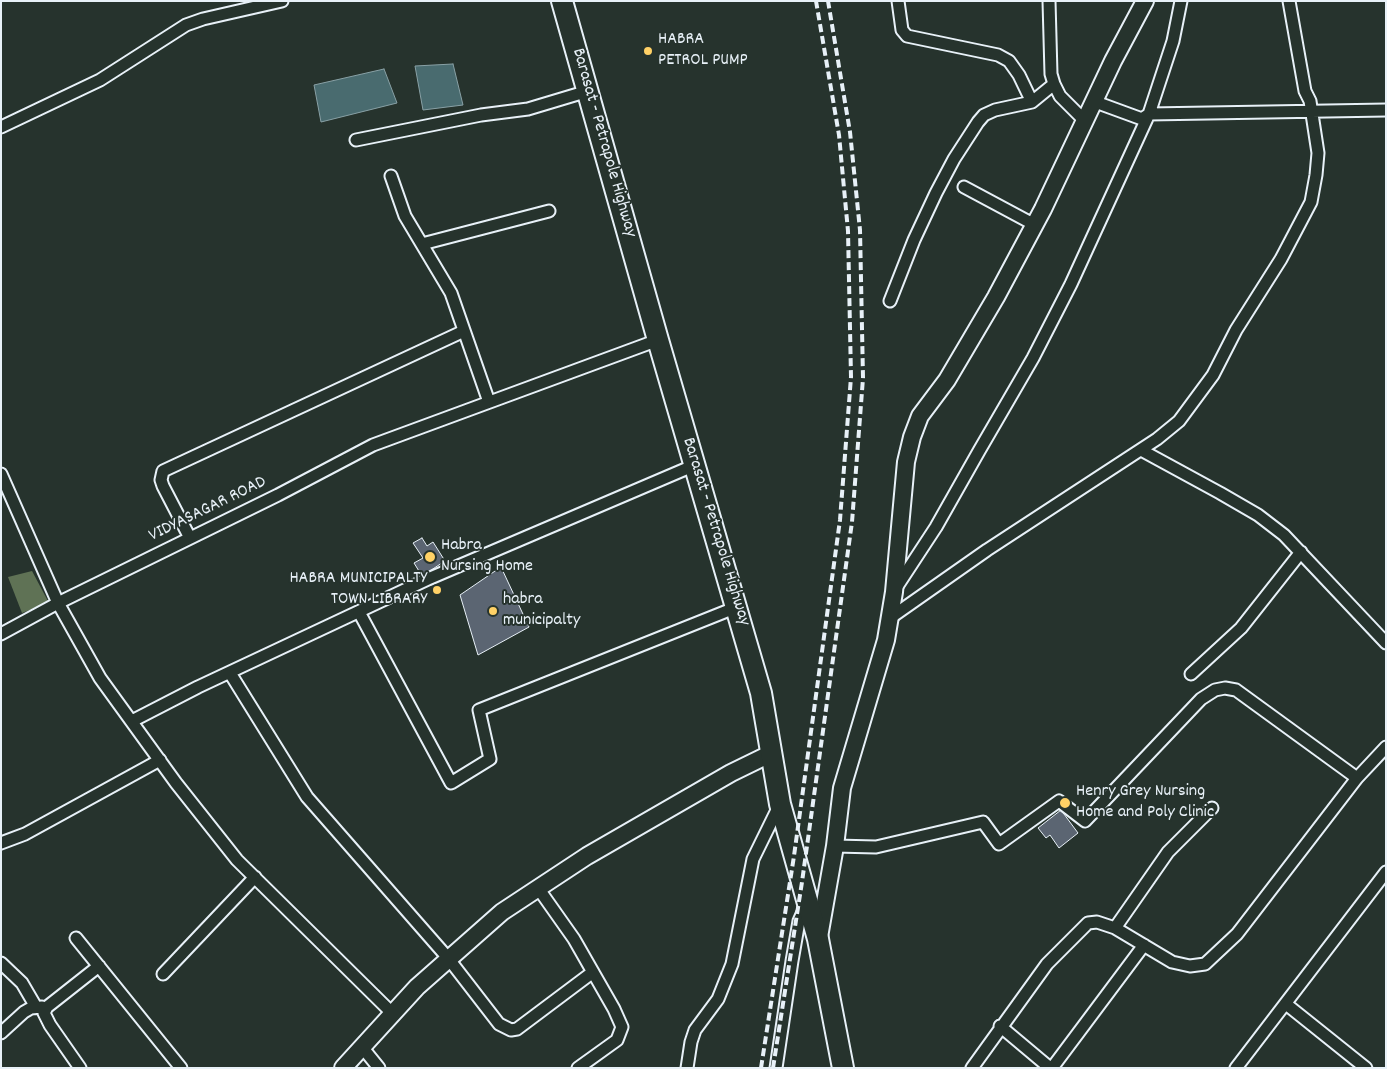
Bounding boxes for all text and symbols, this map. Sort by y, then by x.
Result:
place label: HABRA PETROL PUMP [658,30,748,72]
marker: HABRA PETROL PUMP [642,45,654,57]
street label: Barasat - Petrapole Highway [566,46,640,240]
street label: Barasat - Petrapole Highway [676,435,754,629]
street label: VIDYASAGAR ROAD [146,472,270,548]
place label: Habra Nursing Home [441,536,533,578]
marker: Habra Nursing Home [423,550,437,564]
place label: HABRA MUNICIPALTY TOWN LIBRARY [289,569,427,612]
marker: HABRA MUNICIPALTY TOWN LIBRARY [431,584,443,596]
place label: habra municipalty [503,590,580,632]
marker: habra municipalty [487,605,499,617]
place label: Henry Grey Nursing Home and Poly Clinic [1076,782,1214,824]
marker: Henry Grey Nursing Home and Poly Clinic [1058,796,1072,810]

